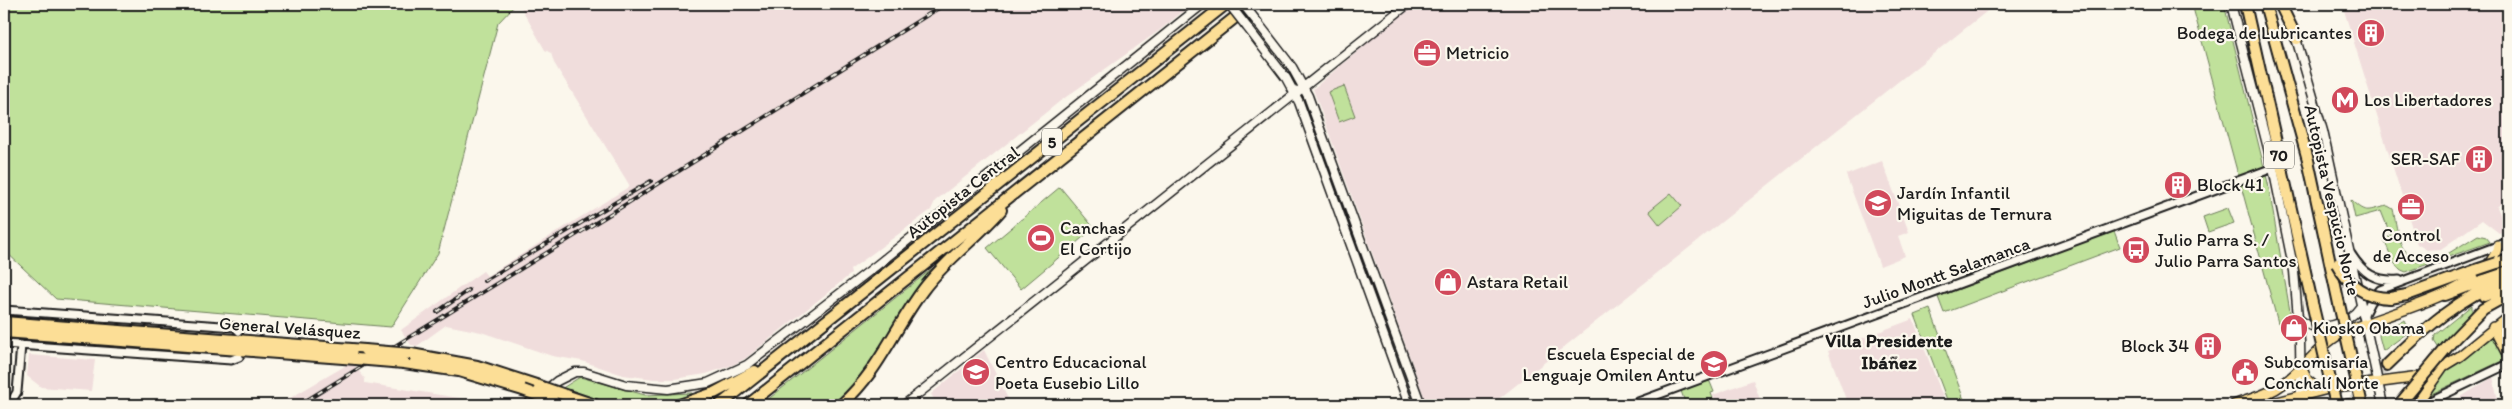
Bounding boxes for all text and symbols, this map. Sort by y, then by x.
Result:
building icon: Bodega de Lubricantes [2356,18,2386,48]
place label: Bodega de Lubricantes [2177,22,2352,44]
office icon: Metricio [1412,38,1442,68]
place label: Metricio [1446,42,1509,64]
metro station icon: Los Libertadores [2330,85,2360,115]
place label: Los Libertadores [2364,89,2492,111]
street label: Autopista Vespucio Norte [2299,102,2365,298]
road number: 5 [1042,128,1062,156]
street label: Autopista Central [902,141,1024,243]
road number: 70 [2264,142,2294,168]
building icon: SER-SAF [2464,144,2494,174]
place label: SER-SAF [2391,148,2461,170]
building icon: Block 41 [2163,170,2193,200]
place label: Block 41 [2197,174,2264,196]
place label: Jardín Infantil Miguitas de Ternura [1897,182,2052,225]
school or university icon: Jardín Infantil Miguitas de Ternura [1863,188,1893,218]
office icon: Control de Acceso [2396,192,2426,222]
place label: Canchas El Cortijo [1060,217,1132,260]
sports icon: Canchas El Cortijo [1026,223,1056,253]
place label: Control de Acceso [2373,224,2449,267]
place label: Julio Parra S. / Julio Parra Santos [2155,229,2297,272]
street label: Julio Montt Salamanca [1859,232,2033,314]
bus stop icon: Julio Parra S. / Julio Parra Santos [2121,235,2151,265]
shop icon: Astara Retail [1433,267,1463,297]
place label: Astara Retail [1467,271,1568,293]
street label: General Velásquez [218,312,362,344]
shop icon: Kiosko Obama [2279,313,2309,343]
place label: Kiosko Obama [2313,317,2425,339]
district label: Villa Presidente Ibáñez [1825,329,1953,374]
building icon: Block 34 [2193,331,2223,361]
place label: Block 34 [2121,335,2189,357]
place label: Escuela Especial de Lenguaje Omilen Antu [1523,343,1695,386]
school or university icon: Escuela Especial de Lenguaje Omilen Antu [1699,349,1729,379]
place label: Centro Educacional Poeta Eusebio Lillo [995,351,1147,394]
place label: Subcomisaría Conchalí Norte [2264,351,2379,394]
school or university icon: Centro Educacional Poeta Eusebio Lillo [961,357,991,387]
public building icon: Subcomisaría Conchalí Norte [2230,357,2260,387]

